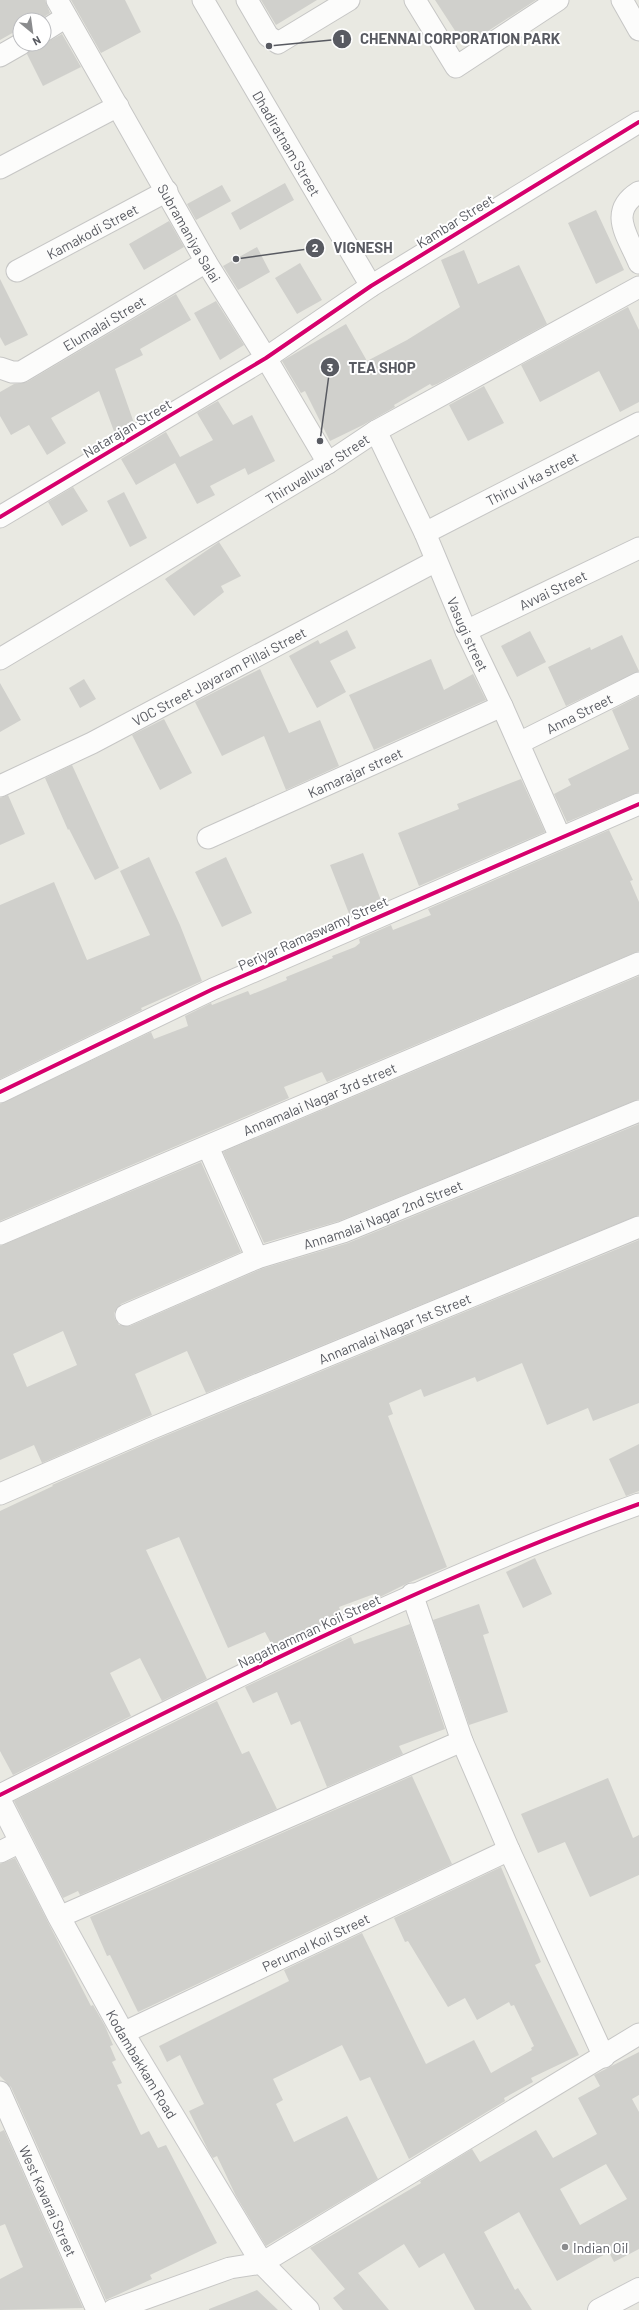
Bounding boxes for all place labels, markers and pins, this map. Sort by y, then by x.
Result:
callout: CHENNAI CORPORATION PARK [332,25,568,52]
callout: VIGNESH [305,234,401,261]
callout: TEA SHOP [320,354,423,381]
place label: Indian Oil [573,2239,628,2256]
marker: Indian Oil [560,2242,570,2252]

